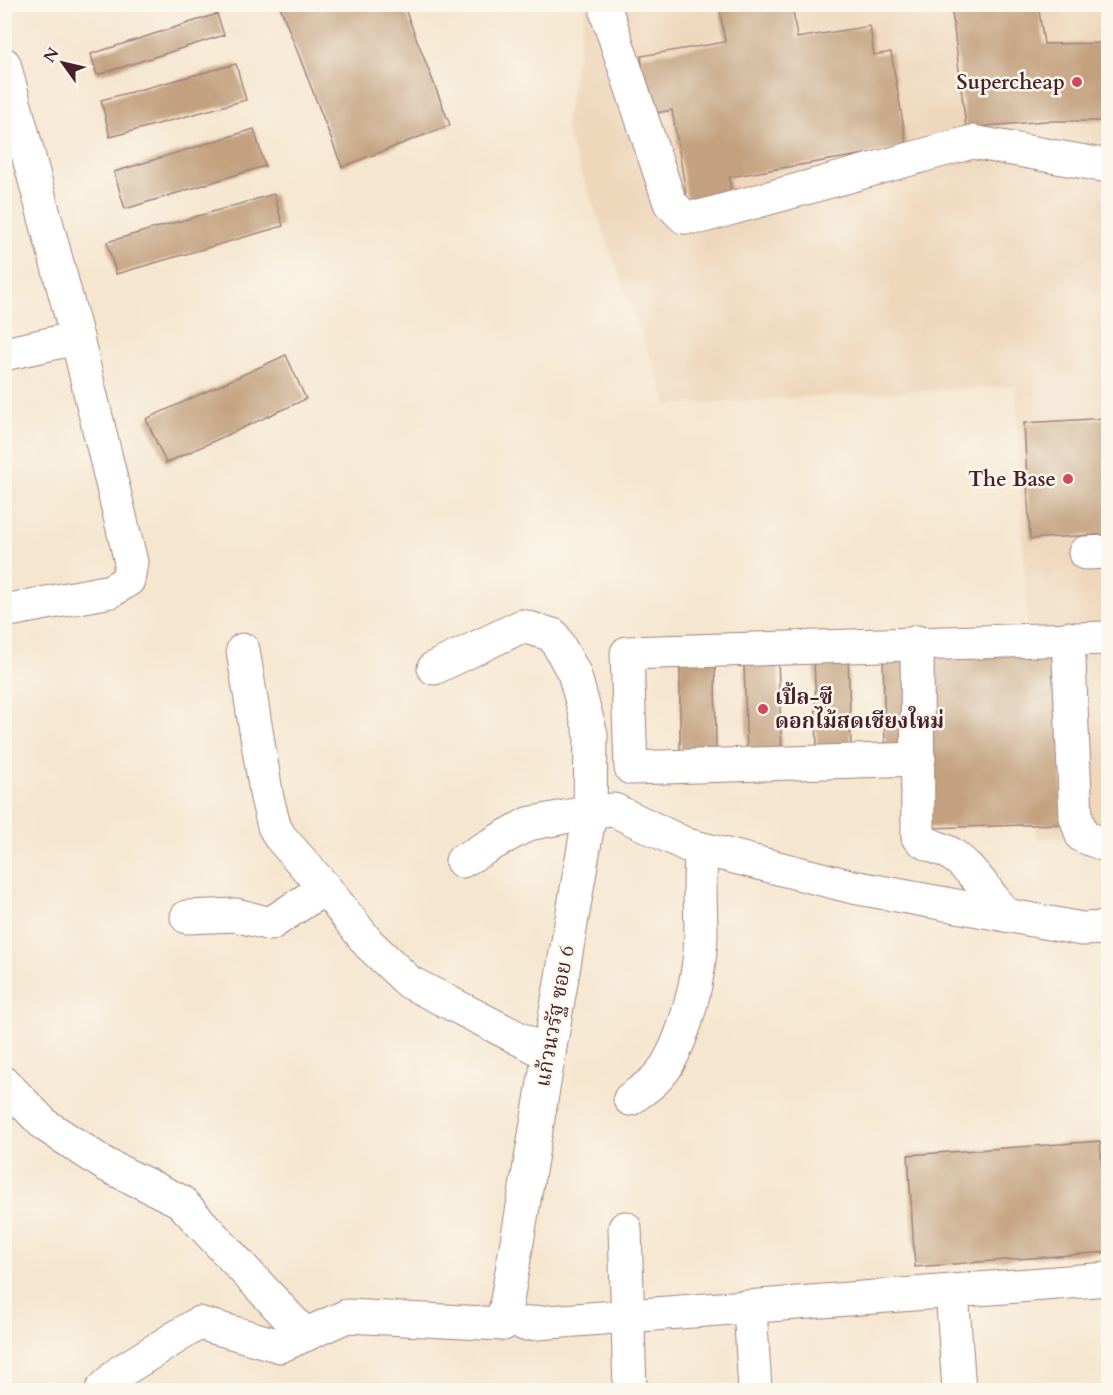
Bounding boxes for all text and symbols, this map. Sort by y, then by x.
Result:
north arrow [33,33,93,93]
text: N [38,43,64,67]
place label: Supercheap [957,68,1065,97]
marker: Supercheap [1070,75,1084,89]
place label: The Base [968,465,1056,494]
marker: The Base [1061,472,1075,486]
place label: เปิ้ล-ซี ดอกไม้สดเชียงใหม่ [775,681,944,736]
marker: เปิ้ล-ซี ดอกไม้สดเชียงใหม่ [756,702,770,716]
street label: แก้วนวรัฐ ซอย 6 [528,943,582,1089]

